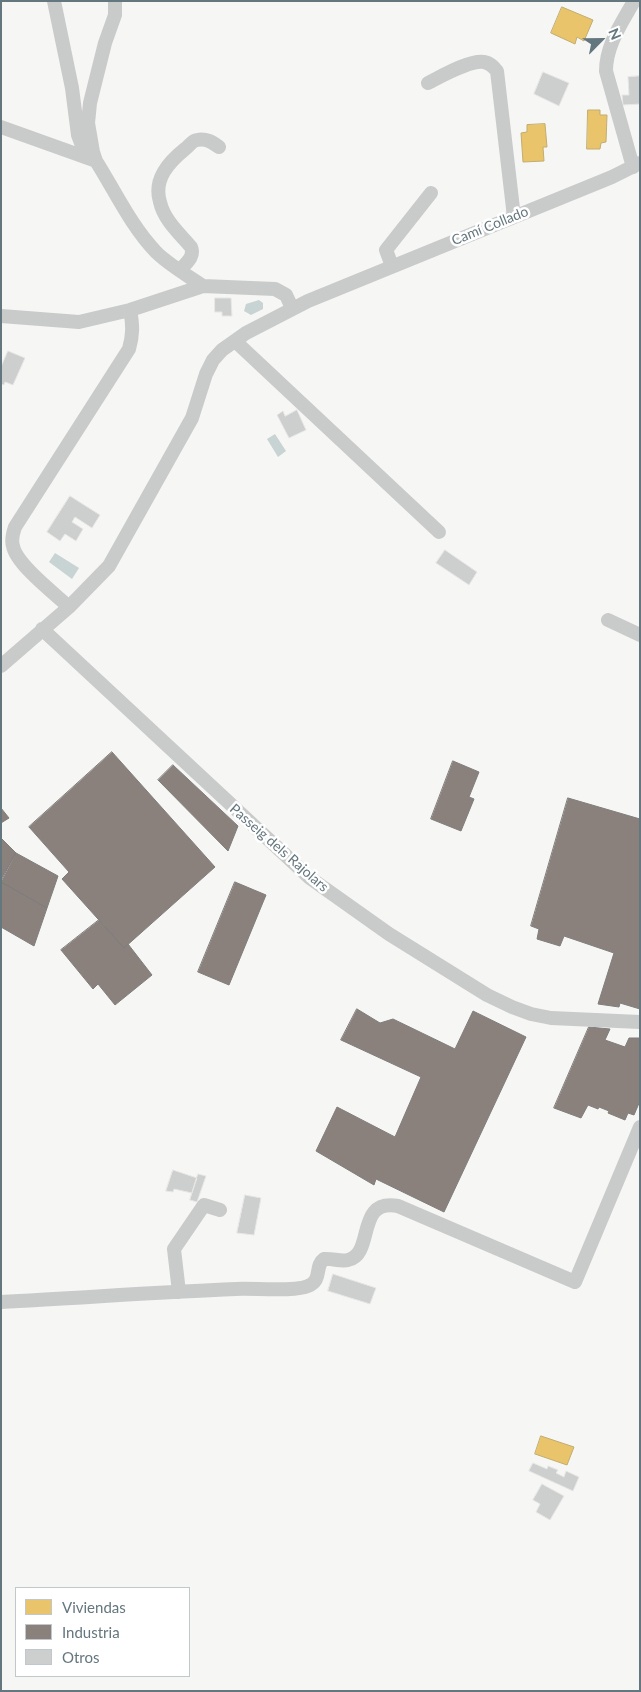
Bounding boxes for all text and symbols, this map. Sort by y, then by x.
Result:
north arrow [576,15,626,65]
text: N [605,26,625,42]
street label: Camí Collado [449,203,531,249]
street label: Passeig dels Rajolars [226,801,332,895]
legend [15,1587,190,1677]
text: Viviendas [62,1598,126,1616]
text: Industria [62,1623,120,1641]
text: Otros [62,1648,100,1666]

